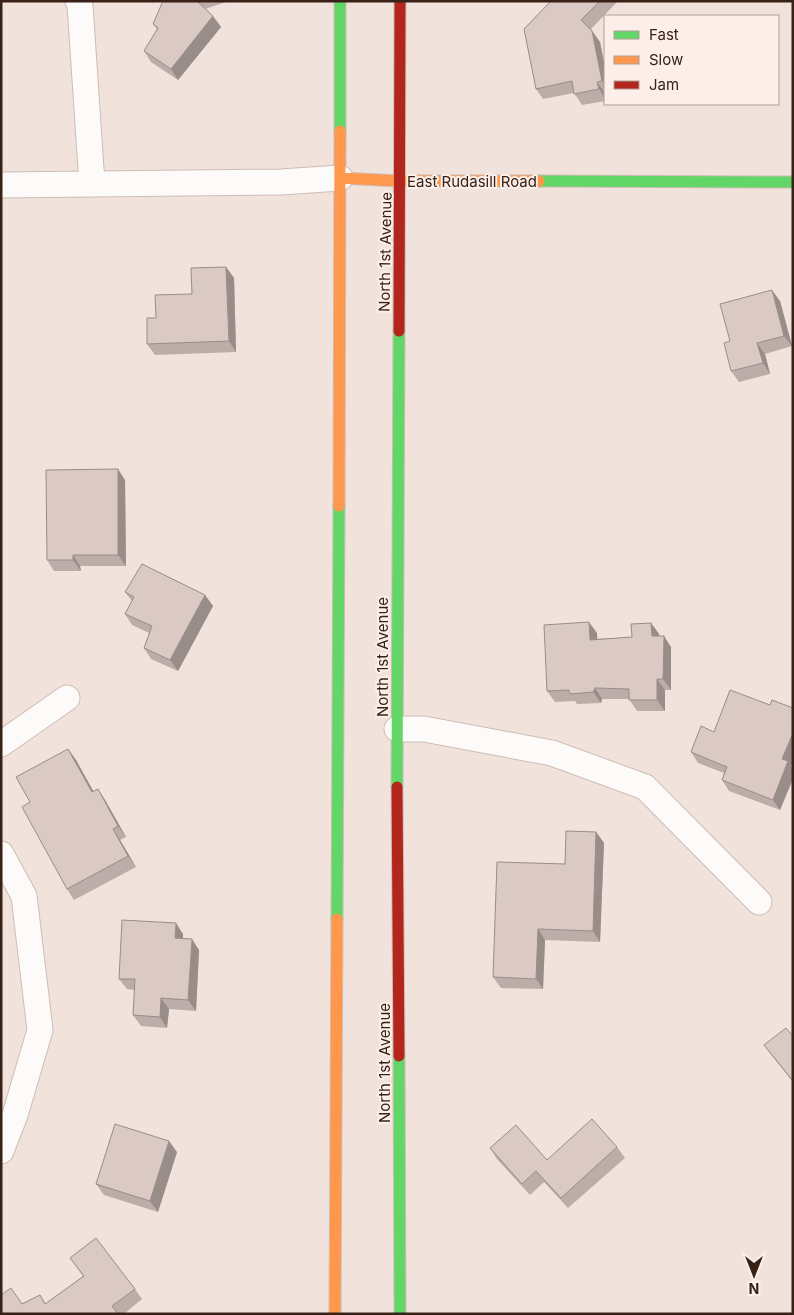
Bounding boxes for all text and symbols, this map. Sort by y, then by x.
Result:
legend [604,15,779,105]
text: Fast [649,25,679,44]
text: Slow [649,50,683,69]
text: Jam [649,75,679,94]
street label: East Rudasill Road [407,172,537,191]
street label: North 1st Avenue [374,192,396,312]
street label: North 1st Avenue [373,597,392,717]
street label: North 1st Avenue [375,1003,394,1123]
north arrow [729,1250,779,1300]
text: N [749,1280,759,1297]

